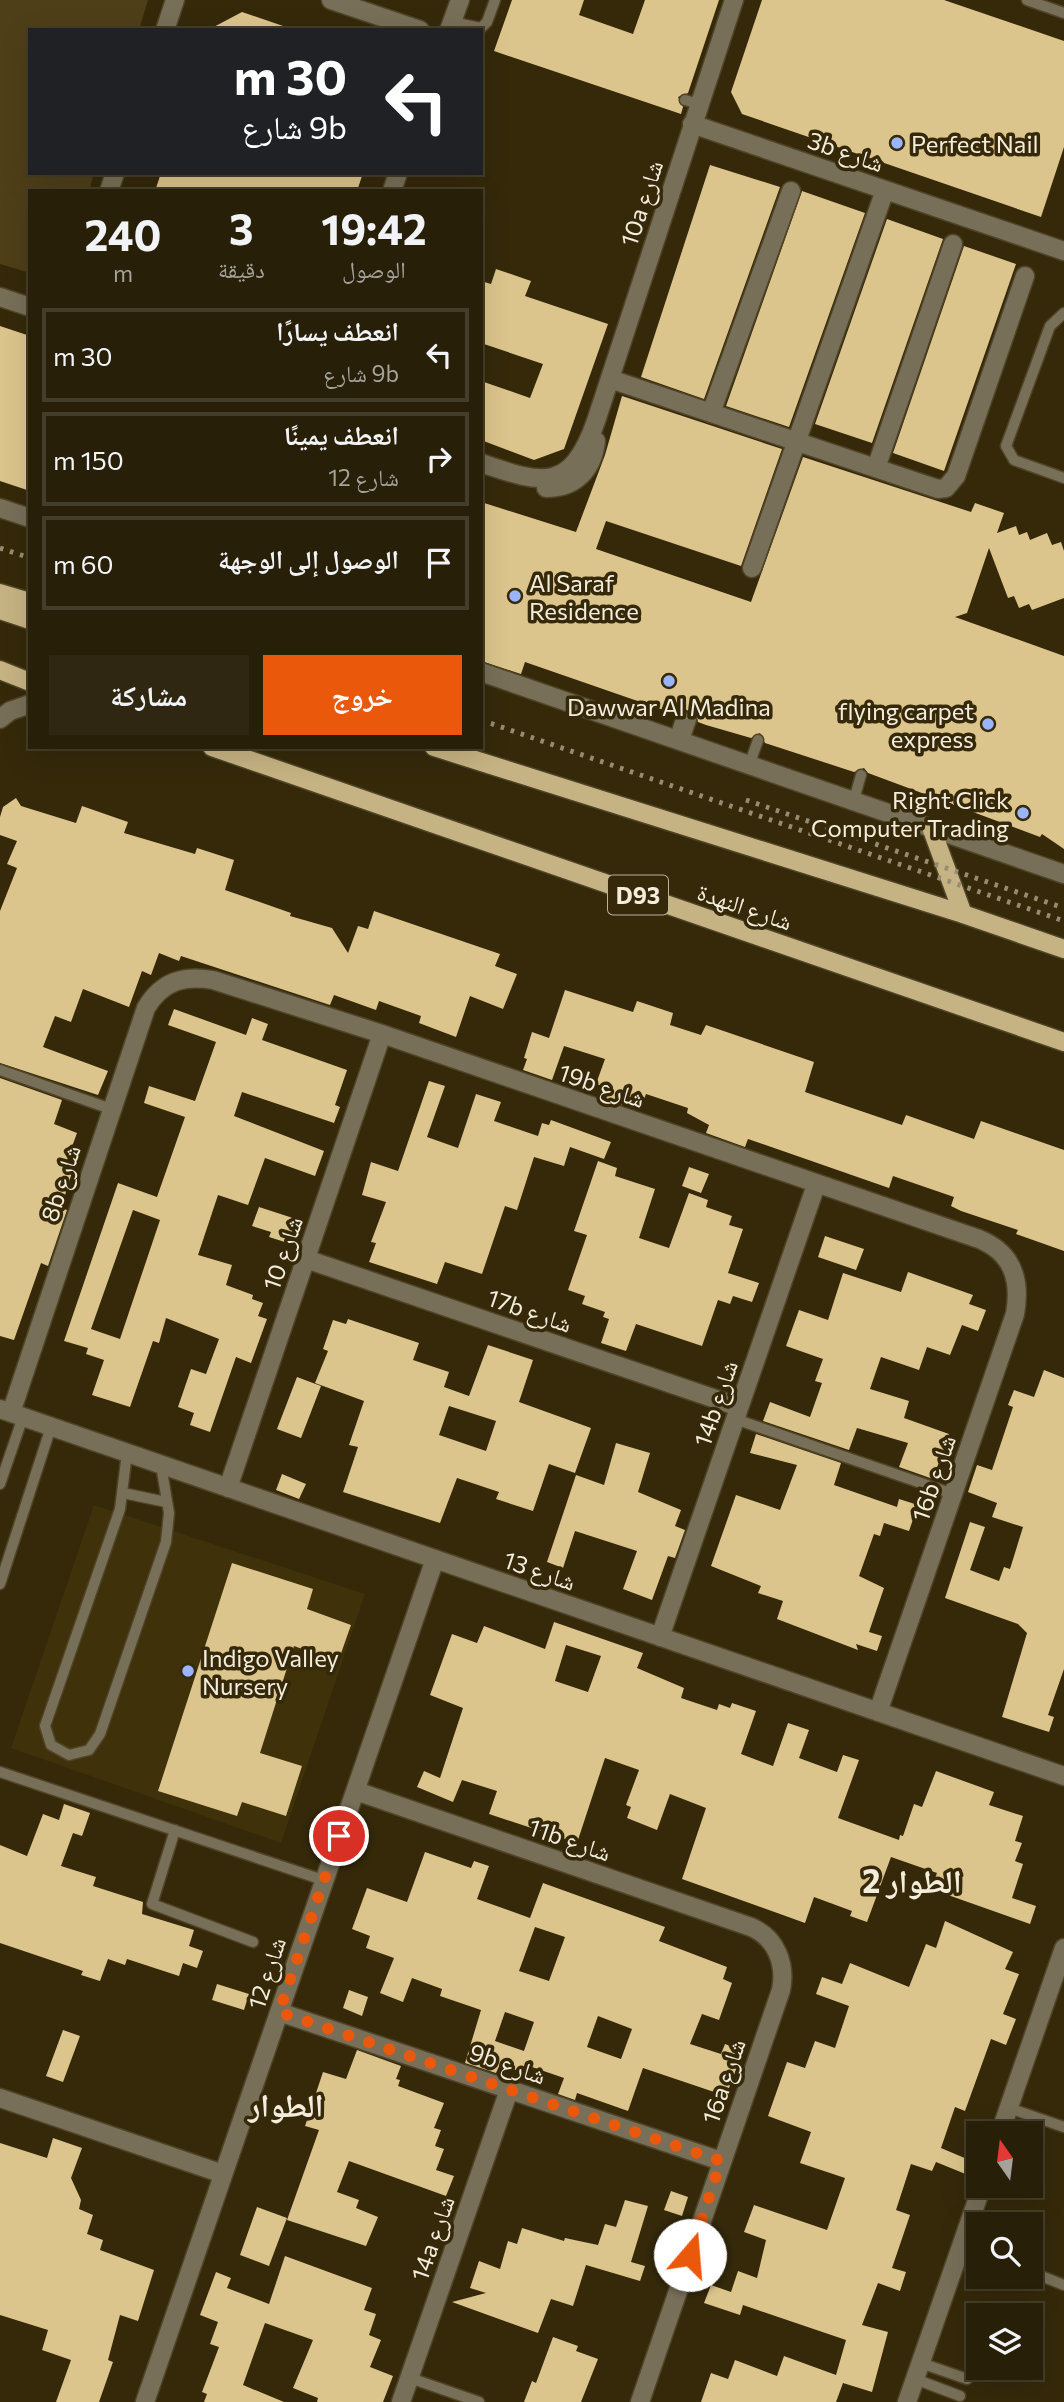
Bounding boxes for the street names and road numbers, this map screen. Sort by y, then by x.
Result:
street label: 3b شارع [804,125,888,179]
street label: 10a شارع [614,156,670,250]
road number: D93 [608,876,668,914]
street label: شارع النهدة [693,876,796,938]
street label: 19b شارع [554,1057,649,1115]
street label: 8b شارع [34,1141,88,1226]
street label: شارع 10 [256,1212,310,1294]
street label: 17b شارع [483,1282,576,1340]
street label: 14b شارع [687,1356,745,1450]
street label: 16b شارع [905,1431,963,1526]
street label: شارع 13 [500,1544,580,1598]
street label: 11b شارع [524,1811,615,1868]
street label: شارع 12 [241,1933,293,2013]
street label: 16a شارع [695,2035,753,2128]
street label: 9b شارع [465,2036,550,2091]
street label: 14a شارع [404,2192,462,2285]

